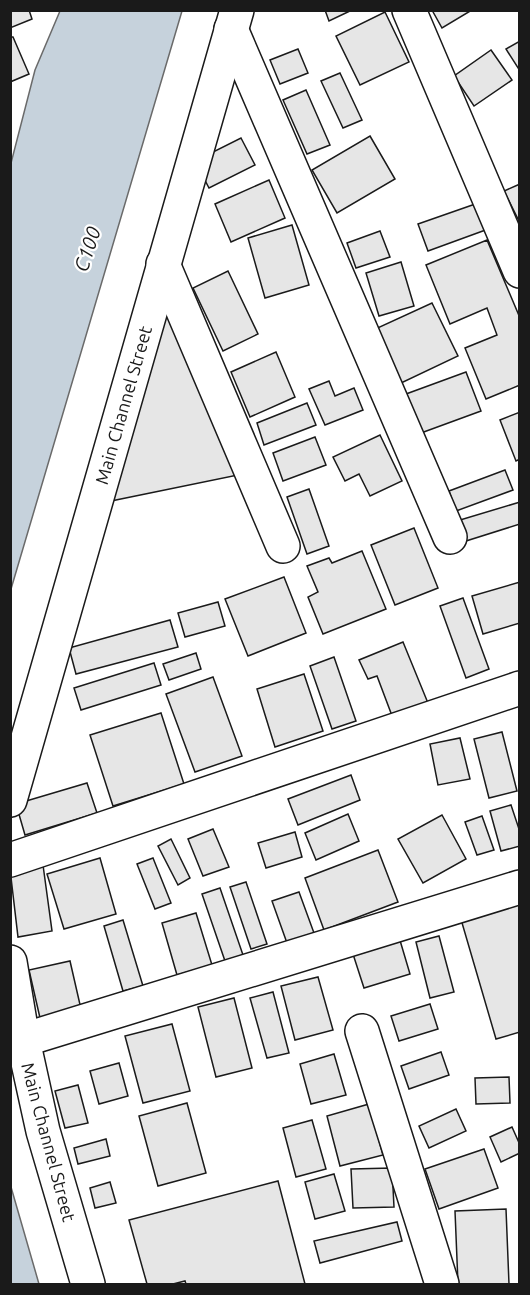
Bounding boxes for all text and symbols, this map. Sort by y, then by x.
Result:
water label: C100 [69,223,105,275]
street label: Main Channel Street [91,324,155,486]
street label: Main Channel Street [18,1060,80,1224]

